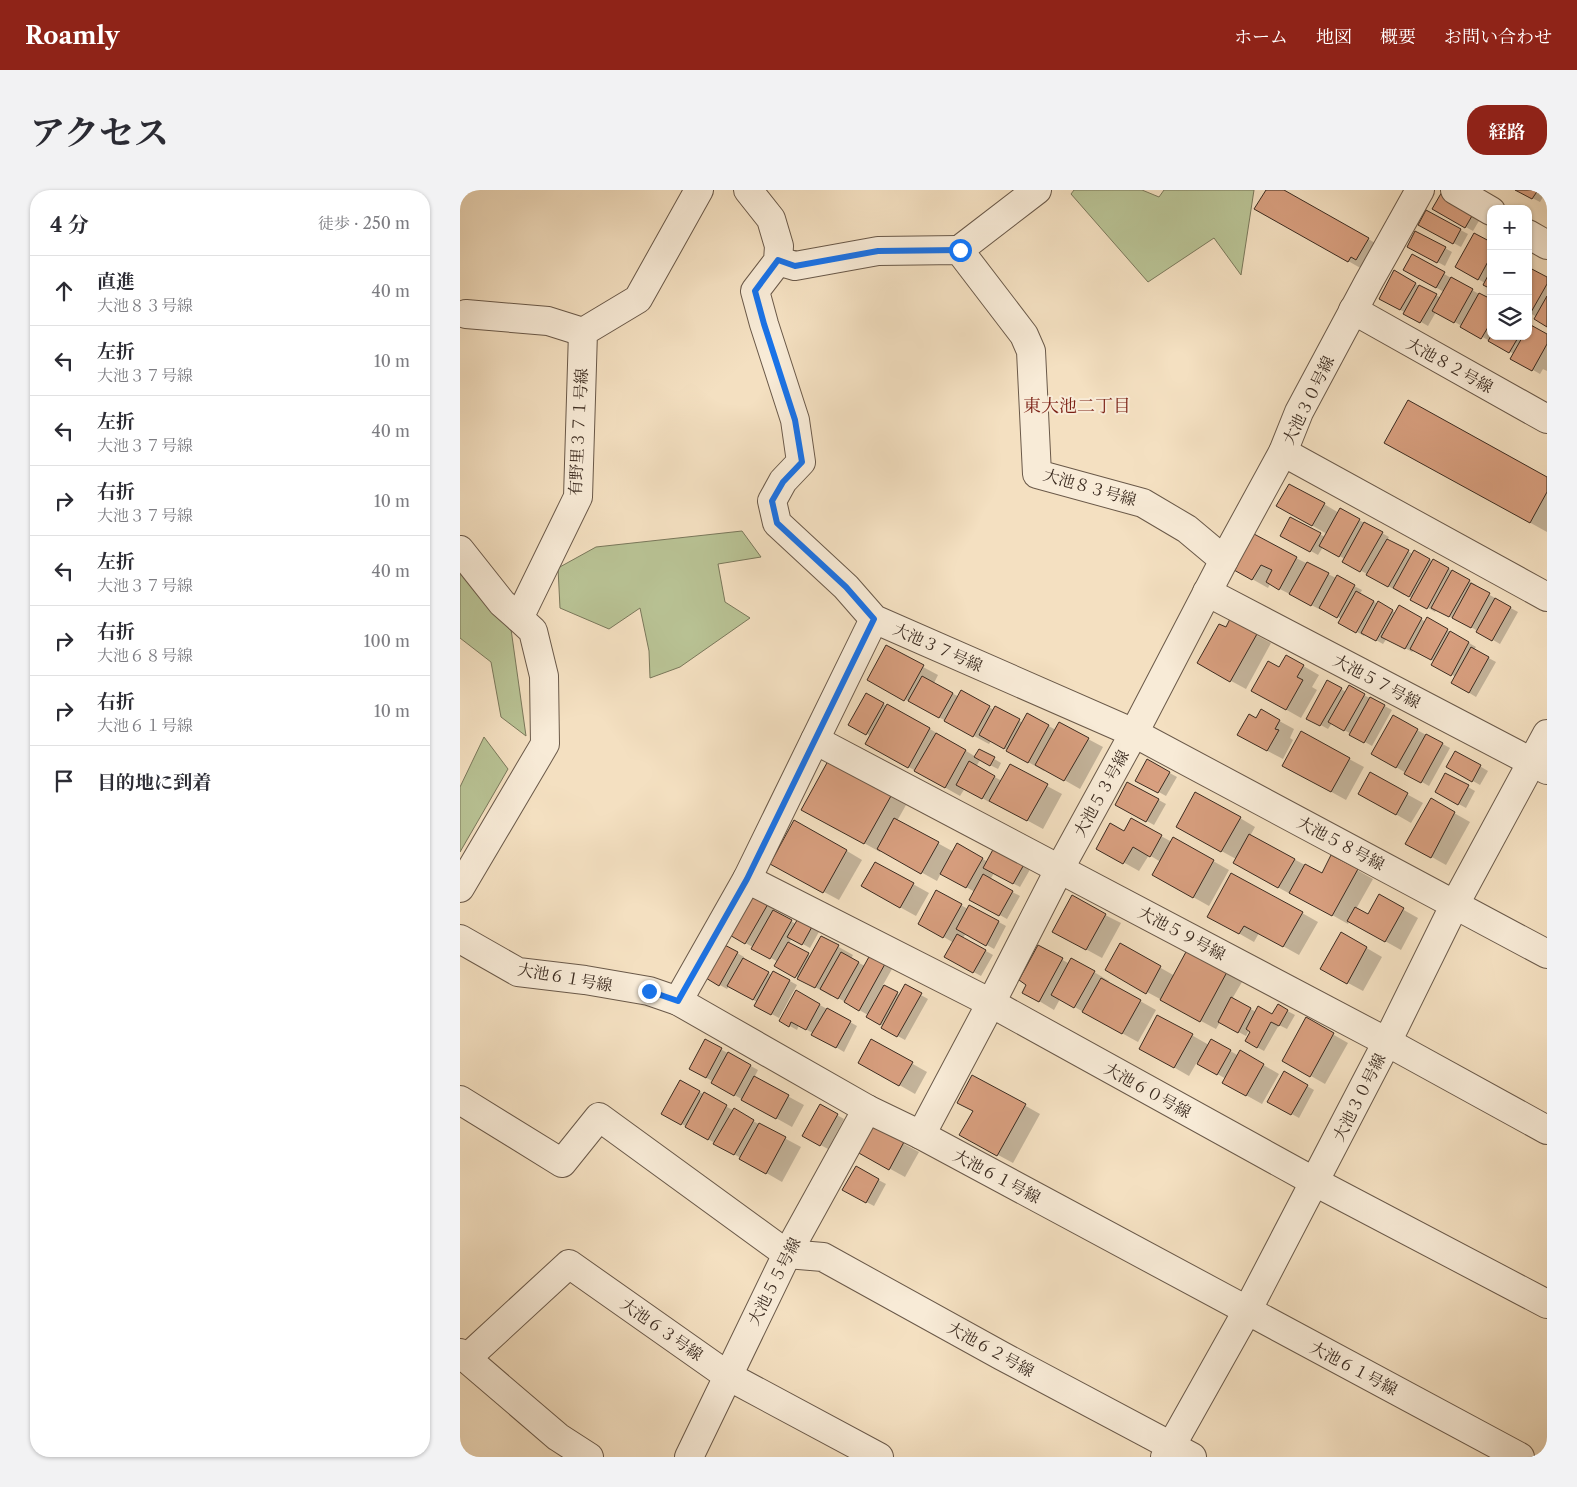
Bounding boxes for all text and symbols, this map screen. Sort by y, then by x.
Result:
text: Roamly [25,21,119,50]
text: ホーム [1234,26,1288,48]
text: 地図 [1316,26,1352,48]
text: 概要 [1380,26,1416,48]
text: お問い合わせ [1444,26,1552,48]
button: 経路 [1467,105,1547,155]
text: アクセス [30,111,169,154]
map controls [1487,205,1532,340]
button: + [1487,205,1532,250]
text: 4 分 [50,212,89,237]
text: 徒歩 · 250 m [318,213,410,233]
route start [949,239,972,262]
button: − [1487,250,1532,295]
text: 直進 [97,270,135,293]
icon: ahead [50,277,78,305]
text: 40 m [371,281,410,301]
text: 大池８３号線 [97,295,193,315]
button: layers [1487,295,1532,340]
street label: 大池８２号線 [1403,333,1497,397]
text: 左折 [97,340,135,363]
icon: left [50,347,78,375]
text: 10 m [374,351,410,371]
street label: 大池３０号線 [1278,352,1338,448]
text: 大池３７号線 [97,365,193,385]
street label: 有野里３７１号線 [565,368,591,496]
district label: 東大池二丁目 [1023,395,1131,417]
text: 左折 [97,410,135,433]
icon: left [50,417,78,445]
text: 40 m [371,421,410,441]
text: 大池３７号線 [97,435,193,455]
street label: 大池８３号線 [1041,464,1139,510]
text: 右折 [97,480,135,503]
icon: right [50,487,78,515]
text: 10 m [374,491,410,511]
text: 大池３７号線 [97,505,193,525]
text: 左折 [97,550,135,573]
icon: left [50,557,78,585]
text: 40 m [371,561,410,581]
text: 大池３７号線 [97,575,193,595]
street label: 大池３７号線 [890,618,986,676]
text: 右折 [97,620,135,643]
icon: right [50,627,78,655]
text: 100 m [364,631,410,651]
text: 大池６８号線 [97,645,193,665]
street label: 大池５７号線 [1330,650,1424,712]
text: 右折 [97,690,135,713]
icon: right [50,697,78,725]
text: 10 m [374,701,410,721]
text: 大池６１号線 [97,715,193,735]
street label: 大池５３号線 [1069,746,1133,840]
icon: arrive [50,767,78,795]
text: 目的地に到着 [97,771,211,794]
street label: 大池５８号線 [1294,812,1388,874]
street label: 大池５９号線 [1135,902,1229,964]
street label: 大池６１号線 [516,959,614,995]
route end [638,980,661,1003]
street label: 大池３０号線 [1328,1050,1390,1144]
street label: 大池６０号線 [1101,1058,1195,1122]
street label: 大池６１号線 [950,1145,1044,1207]
street label: 大池５５号線 [743,1234,805,1328]
street label: 大池６３号線 [617,1293,707,1365]
street label: 大池６２号線 [944,1317,1038,1381]
street label: 大池６１号線 [1307,1337,1401,1399]

